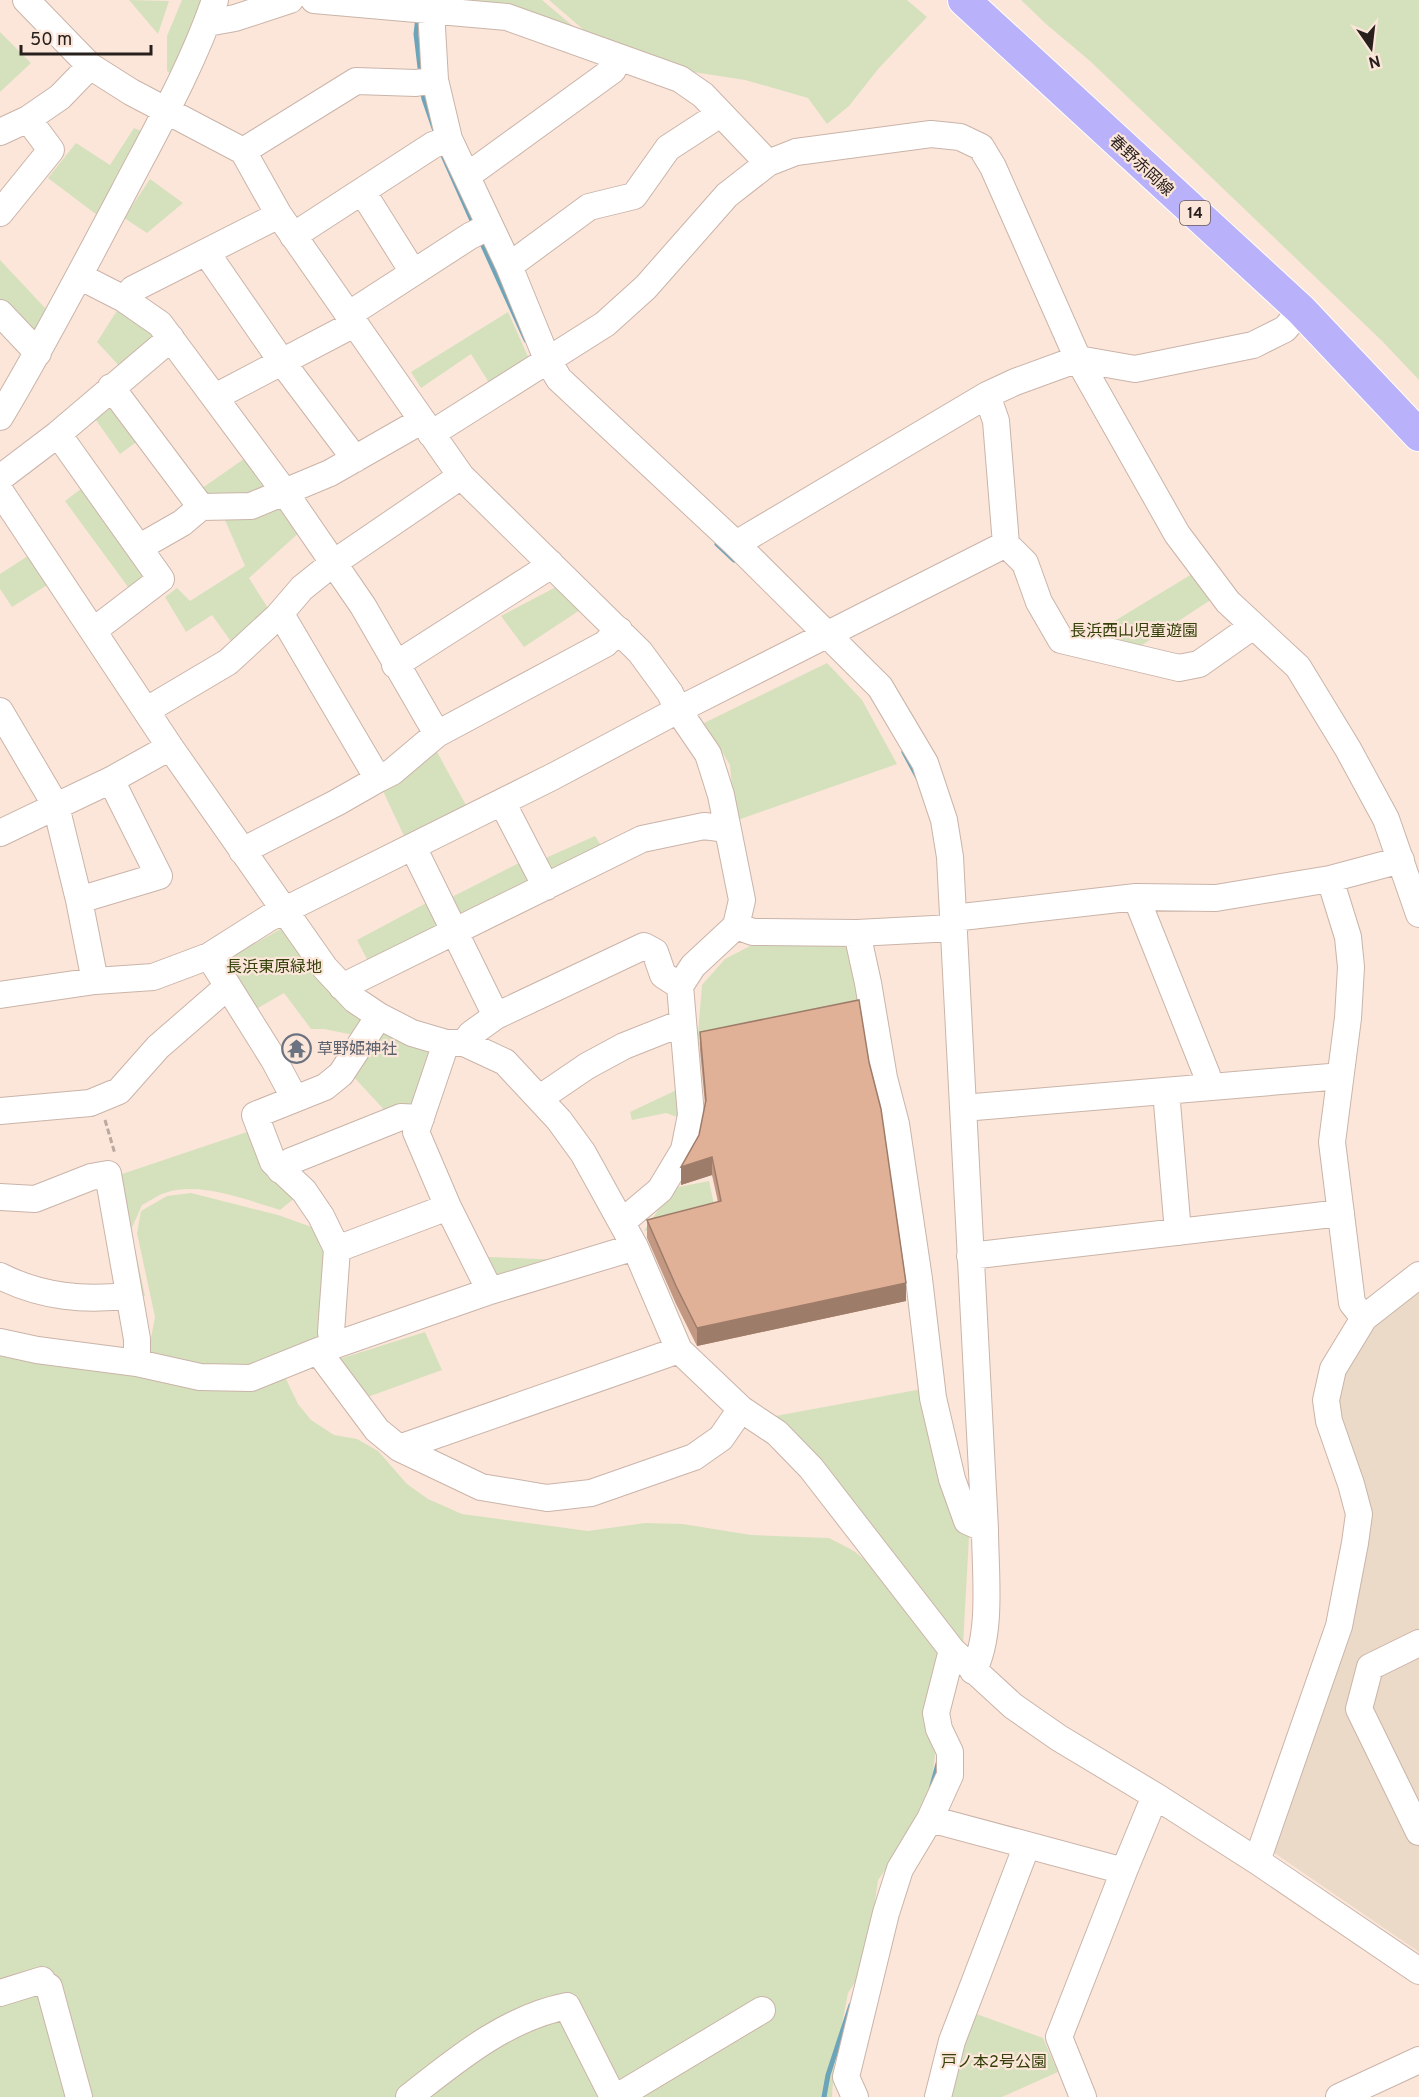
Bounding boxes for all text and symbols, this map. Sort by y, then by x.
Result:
scale bar [21,18,152,56]
north arrow [1341,18,1401,78]
text: 50 m [30,29,72,52]
text: N [1366,50,1382,72]
street label: 春野赤岡線 [1105,132,1177,201]
road number: 14 [1180,201,1210,225]
park label: 長浜西山児童遊園 [1070,622,1198,642]
park label: 長浜東原緑地 [226,958,322,978]
temple icon: 草野姫神社 [280,1032,312,1064]
place label: 草野姫神社 [317,1040,397,1060]
park label: 戸ノ本2号公園 [941,2053,1047,2073]

